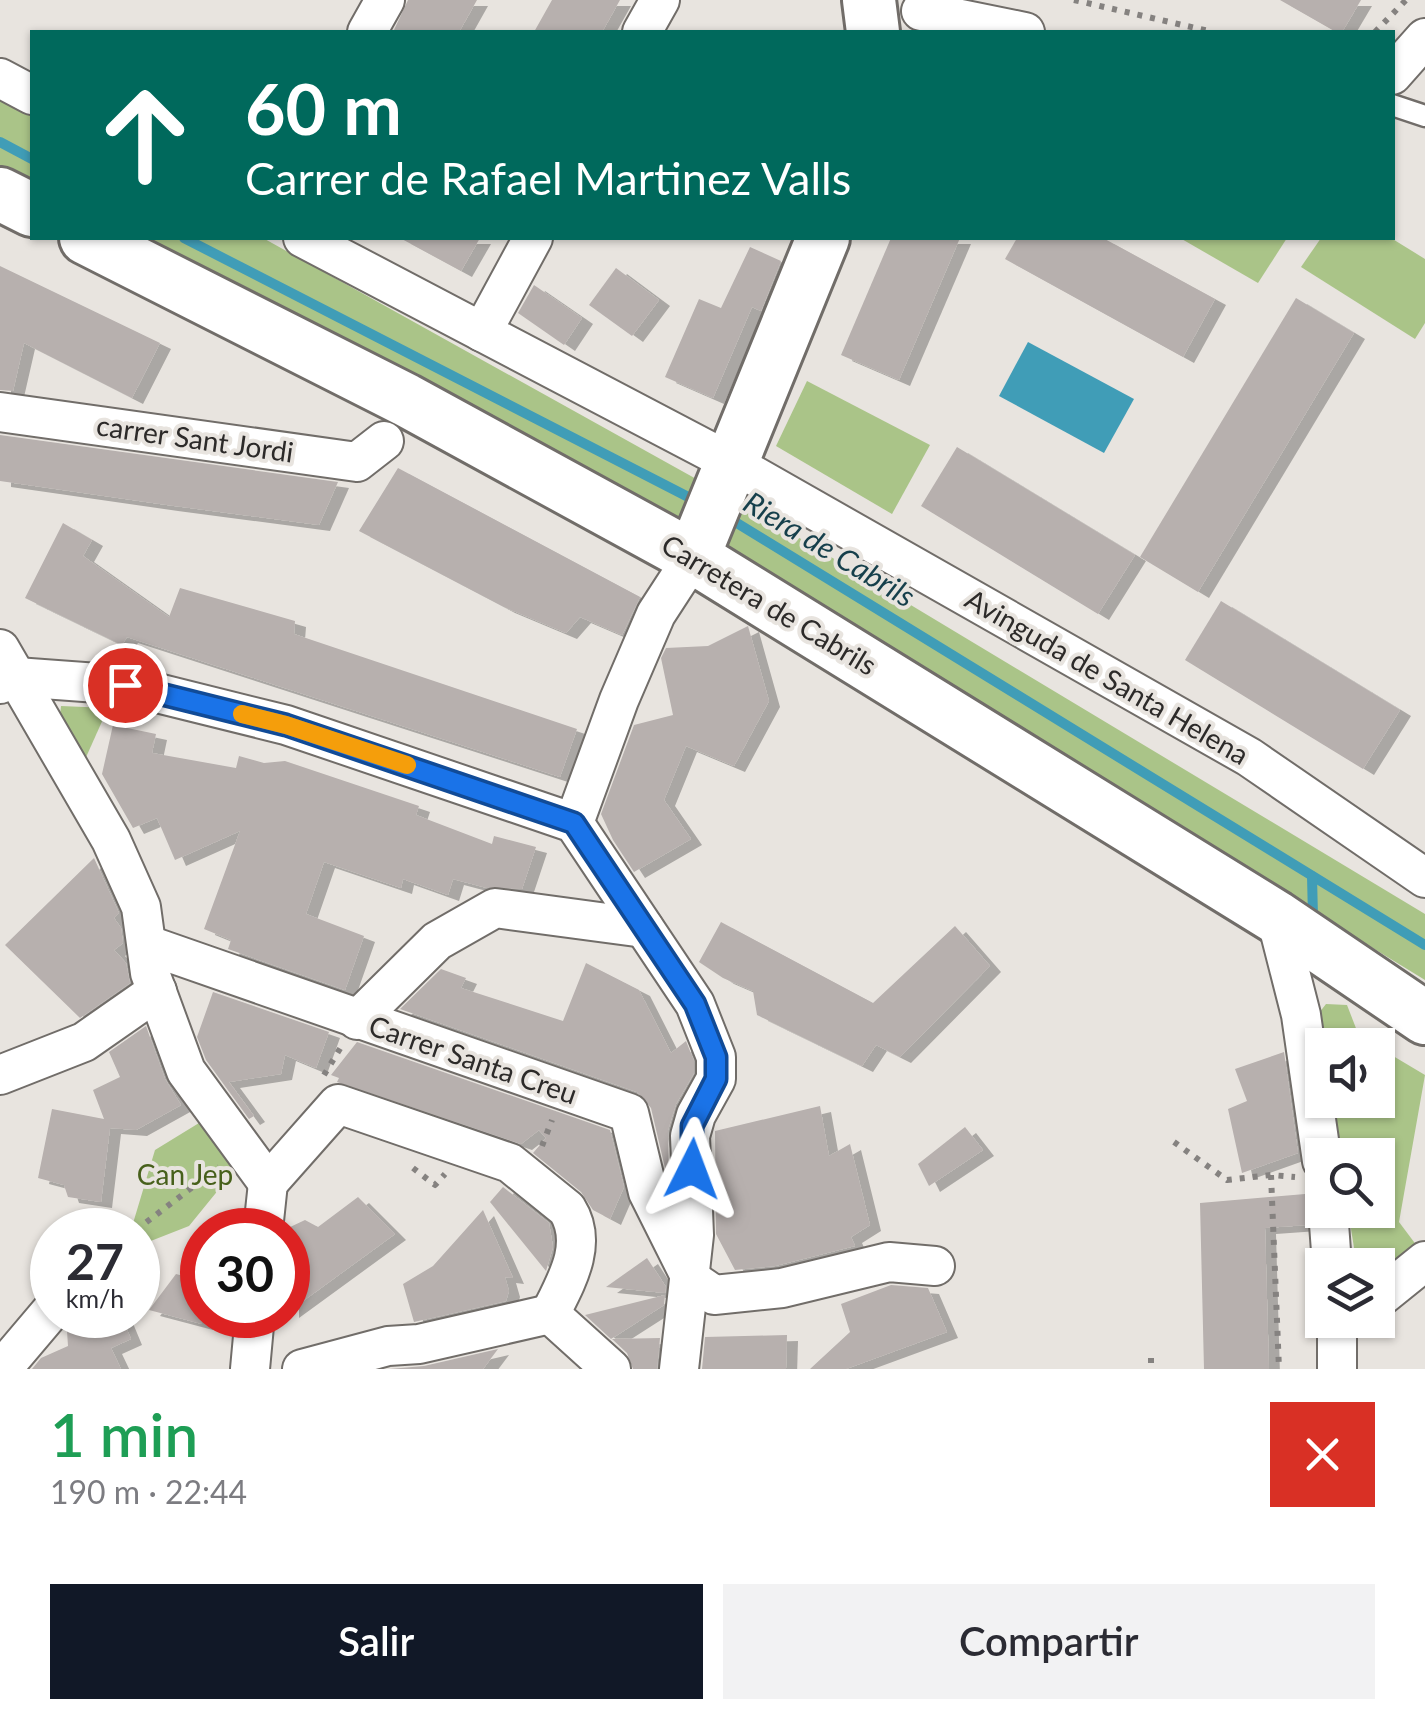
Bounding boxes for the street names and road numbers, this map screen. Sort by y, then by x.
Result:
street label: carrer Sant Jordi [94,407,296,469]
street label: Carretera de Cabrils [656,527,883,682]
street label: Avinguda de Santa Helena [960,581,1255,771]
street label: Carrer Santa Creu [365,1007,582,1111]

